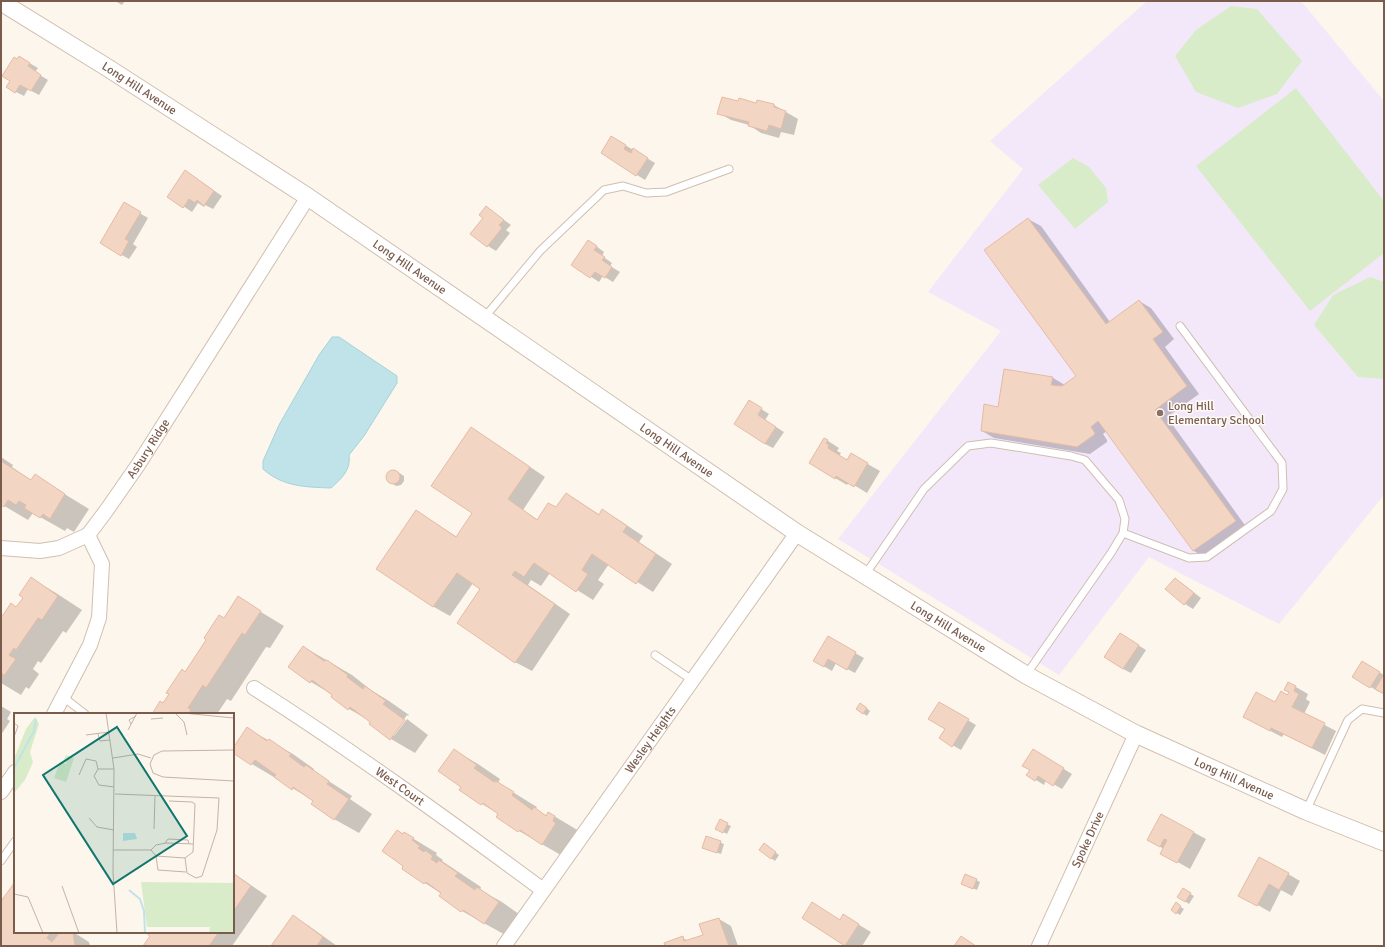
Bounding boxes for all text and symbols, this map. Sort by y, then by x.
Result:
street label: Long Hill Avenue [99,59,179,118]
street label: Long Hill Avenue [370,237,449,298]
place label: Long Hill Elementary School [1168,399,1265,428]
marker: Long Hill Elementary School [1155,408,1165,418]
street label: Asbury Ridge [124,416,173,481]
street label: Long Hill Avenue [637,420,716,481]
street label: Long Hill Avenue [907,598,989,656]
street label: Wesley Heights [622,704,680,776]
inset map [14,713,234,933]
street label: Long Hill Avenue [1192,754,1276,804]
street label: West Court [372,764,427,809]
street label: Spoke Drive [1069,809,1108,870]

